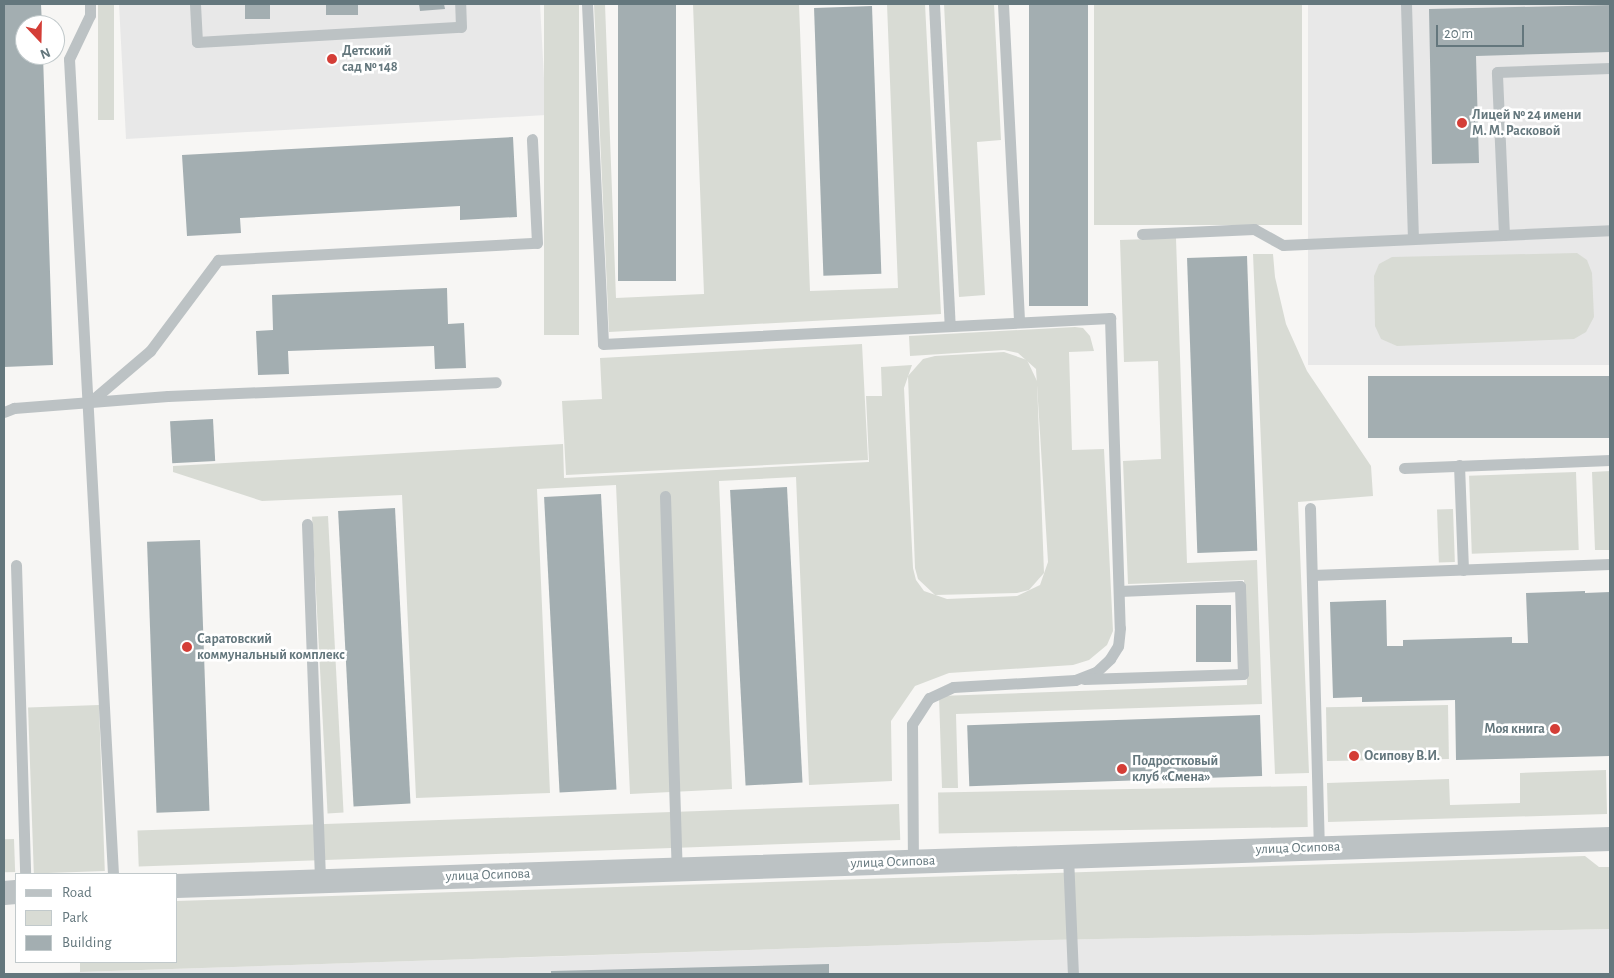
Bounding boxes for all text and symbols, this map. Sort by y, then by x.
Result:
north arrow [15,15,65,65]
scale bar [1439,15,1526,47]
text: 20 m [1444,26,1473,41]
place label: Детский сад № 148 [342,43,398,75]
text: N [38,45,52,61]
marker: Детский сад № 148 [326,53,338,65]
place label: Лицей № 24 имени М. М. Расковой [1472,107,1581,140]
marker: Лицей № 24 имени М. М. Расковой [1456,117,1468,129]
place label: Саратовский коммунальный комплекс [197,631,345,664]
marker: Саратовский коммунальный комплекс [181,641,193,653]
place label: Моя книга [1484,721,1545,737]
marker: Моя книга [1549,723,1561,735]
place label: Осипову В.И. [1364,748,1440,764]
marker: Осипову В.И. [1348,750,1360,762]
place label: Подростковый клуб «Смена» [1132,753,1218,786]
marker: Подростковый клуб «Смена» [1116,763,1128,775]
street label: улица Осипова [1255,838,1341,858]
street label: улица Осипова [850,852,936,872]
street label: улица Осипова [445,865,531,885]
legend [15,873,178,963]
text: Road [62,885,92,900]
text: Park [62,910,88,925]
text: Building [62,935,112,950]

